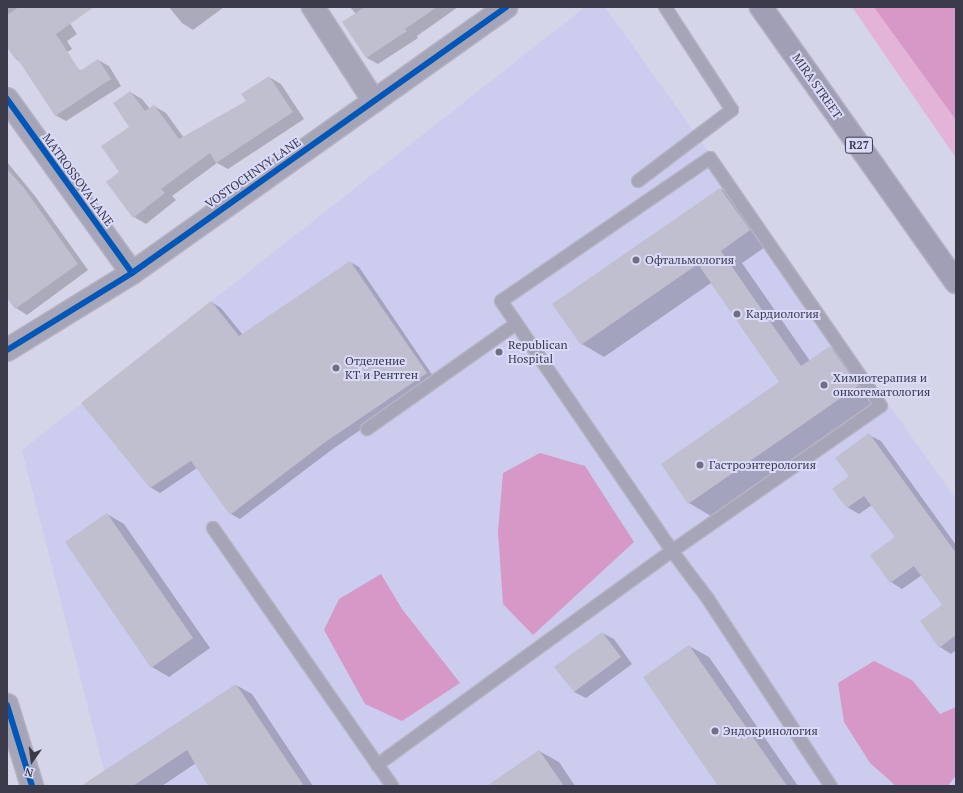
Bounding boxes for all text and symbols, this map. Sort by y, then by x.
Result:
street label: MIRA STREET [789,51,845,121]
street label: MATROSSOVA LANE [40,131,116,229]
street label: VOSTOCHNYY LANE [202,135,304,211]
road number: R27 [844,136,874,154]
place label: Офтальмология [645,253,734,267]
marker: Офтальмология [630,254,642,266]
place label: Кардиология [746,307,819,321]
marker: Кардиология [731,308,743,320]
place label: Republican Hospital [508,338,568,366]
marker: Republican Hospital [493,346,505,358]
place label: Отделение КТ и Рентген [345,354,418,382]
marker: Отделение КТ и Рентген [330,362,342,374]
place label: Химиотерапия и онкогематология [833,371,930,399]
marker: Химиотерапия и онкогематология [818,379,830,391]
place label: Гастроэнтерология [709,458,816,472]
marker: Гастроэнтерология [694,459,706,471]
place label: Эндокринология [723,724,818,738]
marker: Эндокринология [710,726,720,736]
north arrow [12,741,52,781]
text: N [23,765,35,780]

